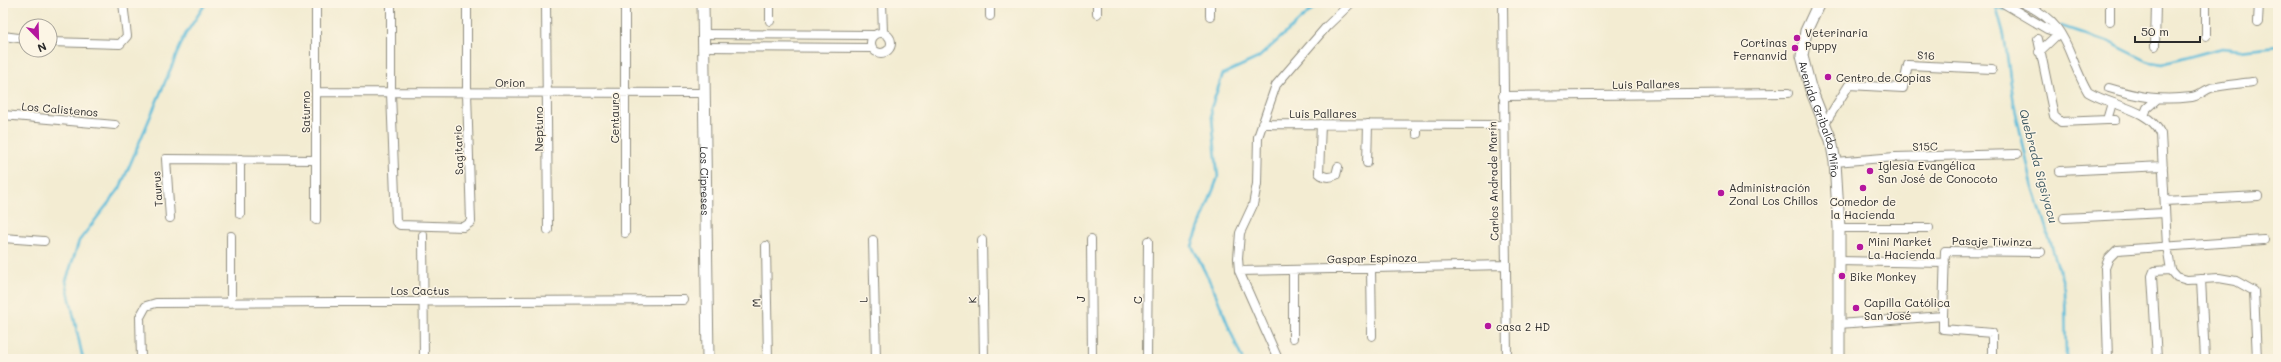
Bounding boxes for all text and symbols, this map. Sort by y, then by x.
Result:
north arrow [18,18,58,58]
scale bar [2135,18,2200,44]
text: 50 m [2141,23,2169,39]
place label: Veterinaria Puppy [1805,25,1868,53]
marker: Veterinaria Puppy [1792,33,1802,43]
place label: Cortinas Fernanvid [1733,35,1787,63]
text: N [35,39,49,56]
marker: Cortinas Fernanvid [1790,43,1800,53]
street label: S16 [1917,47,1935,63]
street label: Avenida Gribaldo Miño [1796,59,1843,178]
place label: Centro de Copias [1836,70,1931,85]
marker: Centro de Copias [1823,72,1833,82]
street label: Orion [495,75,525,90]
street label: Luis Pallares [1612,76,1680,92]
street label: Saturno [298,91,313,133]
street label: Centauro [607,92,622,143]
street label: Los Calistenos [21,98,99,120]
street label: Neptuno [531,106,546,152]
street label: Luis Pallares [1289,106,1357,121]
water label: Quebrada Sigsiyacu [2016,107,2062,225]
street label: Carlos Andrade Marín [1484,121,1502,241]
street label: Sagitario [450,124,466,175]
street label: S15C [1912,138,1938,154]
street label: Los Cipreses [698,146,713,216]
place label: Iglesia Evangélica San José de Conocoto [1878,158,1998,186]
marker: Iglesia Evangélica San José de Conocoto [1865,166,1875,176]
street label: Taurus [148,171,166,207]
place label: Administración Zonal Los Chillos [1729,180,1818,208]
marker: Comedor de la Hacienda [1858,183,1868,193]
marker: Administración Zonal Los Chillos [1716,188,1726,198]
place label: Comedor de la Hacienda [1830,194,1896,222]
street label: Pasaje Tiwinza [1952,233,2032,249]
place label: Mini Market La Hacienda [1868,234,1936,262]
marker: Mini Market La Hacienda [1855,242,1865,252]
street label: Gaspar Espinoza [1327,250,1417,266]
place label: Bike Monkey [1850,269,1916,284]
marker: Bike Monkey [1837,271,1847,281]
street label: Los Cactus [391,283,449,298]
place label: Capilla Católica San José [1864,295,1950,323]
street label: K [964,296,980,303]
street label: J [1073,296,1088,302]
street label: C [1130,296,1145,304]
street label: L [855,297,871,303]
street label: M [748,298,764,308]
marker: Capilla Católica San José [1851,303,1861,313]
place label: casa 2 HD [1496,319,1550,334]
marker: casa 2 HD [1483,321,1493,331]

